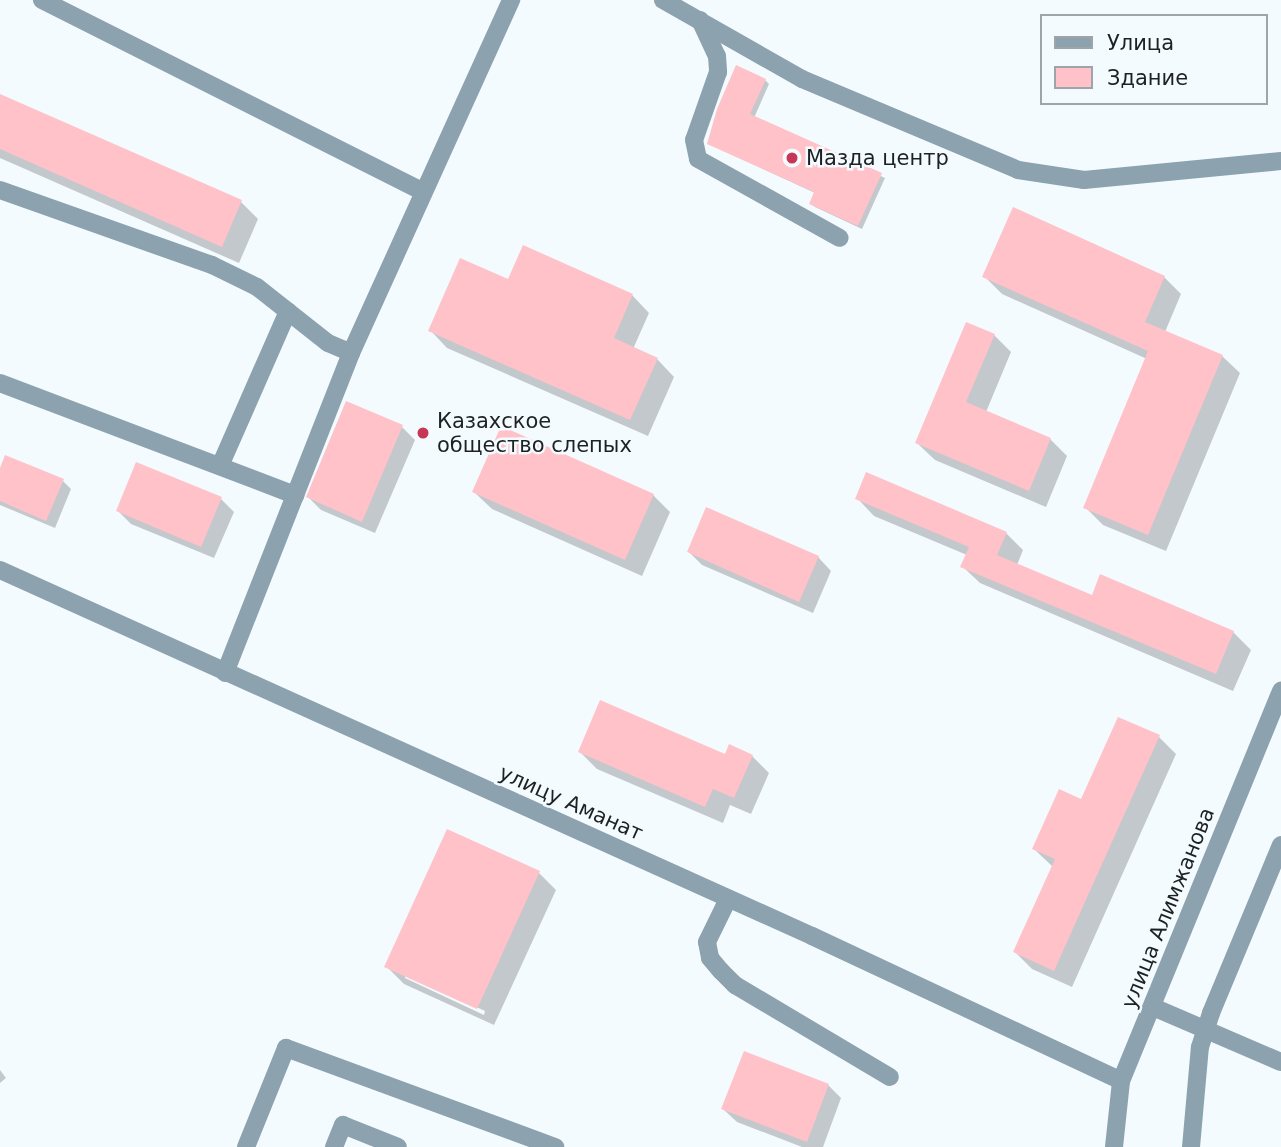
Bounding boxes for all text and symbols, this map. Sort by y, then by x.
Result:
legend [1040,14,1267,105]
text: Улица [1107,31,1174,55]
text: Здание [1107,66,1188,90]
place label: Мазда центр [806,145,949,171]
marker: Мазда центр [784,150,800,166]
place label: Казахское общество слепых [437,408,632,458]
marker: Казахское общество слепых [415,425,431,441]
street label: улицу Аманат [495,760,647,846]
street label: улица Алимжанова [1116,804,1220,1012]

